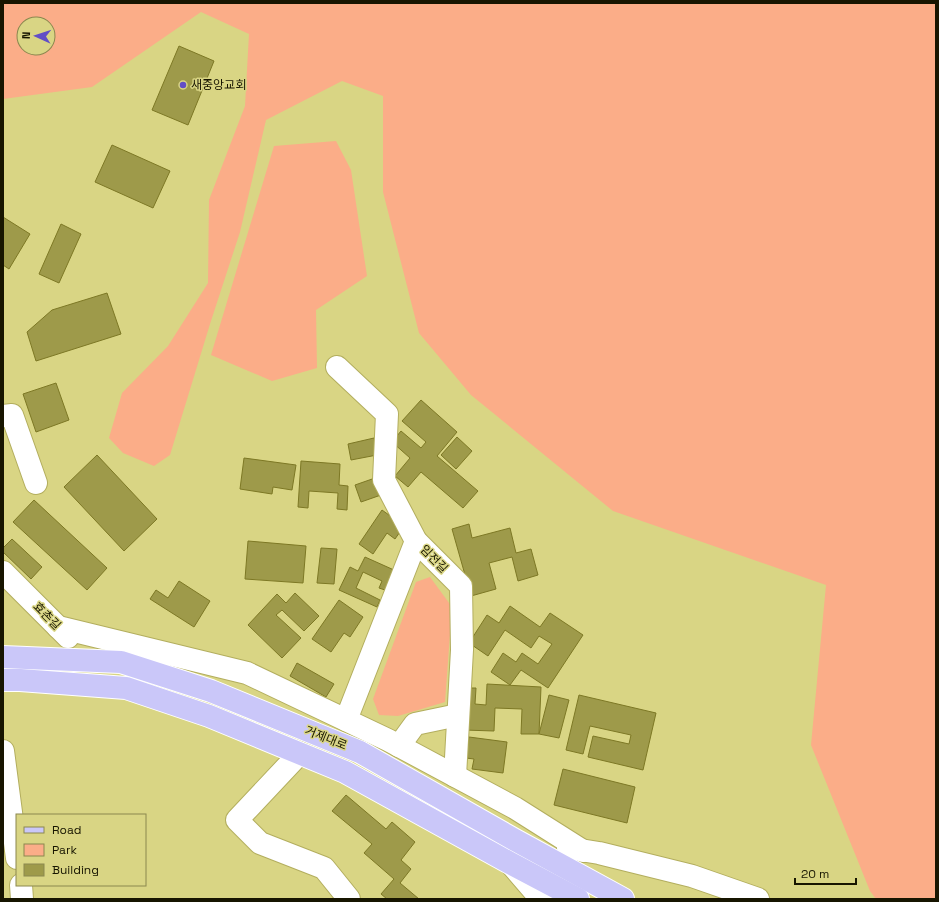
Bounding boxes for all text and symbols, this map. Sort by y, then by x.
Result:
north arrow [16,16,56,56]
text: N [19,31,33,40]
place label: 새중앙교회 [191,77,246,93]
marker: 새중앙교회 [178,80,188,90]
street label: 임전길 [417,542,451,576]
street label: 효촌길 [30,599,64,633]
street label: 거제대로 [303,722,349,754]
legend [16,814,146,886]
text: Road [52,822,81,838]
text: Park [52,842,77,858]
scale bar [795,860,856,886]
text: Building [52,862,99,878]
text: 20 m [801,866,829,882]

